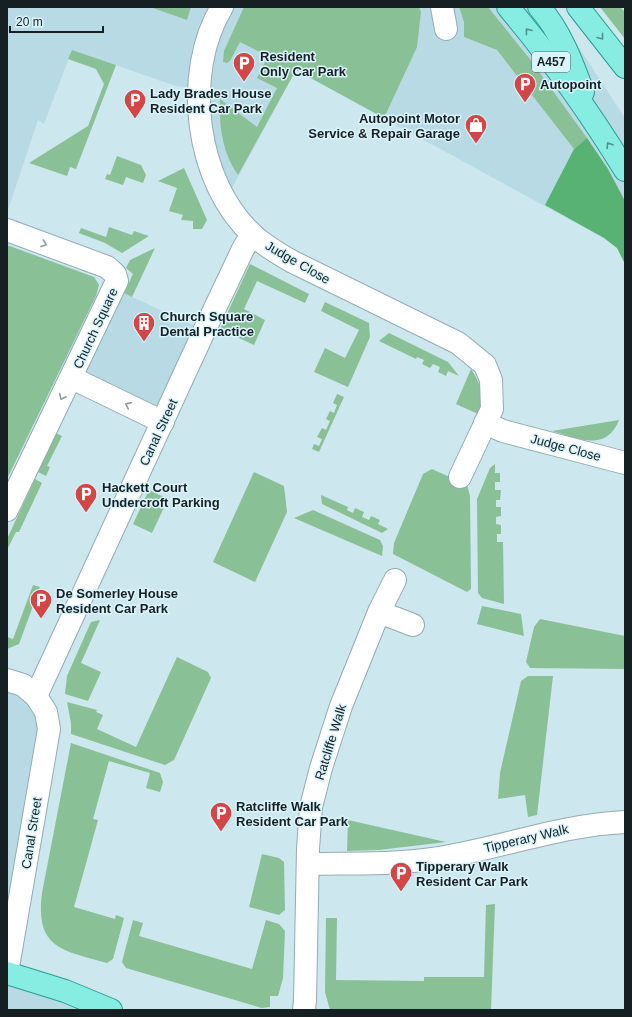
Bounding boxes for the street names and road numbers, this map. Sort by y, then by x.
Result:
road number: A457 [532,52,570,72]
street label: Judge Close [263,238,333,287]
street label: Church Square [70,285,121,371]
street label: Canal Street [136,396,181,468]
street label: Judge Close [529,431,603,464]
street label: Ratcliffe Walk [312,702,349,782]
street label: Canal Street [18,796,45,870]
street label: Tipperary Walk [482,821,570,856]

